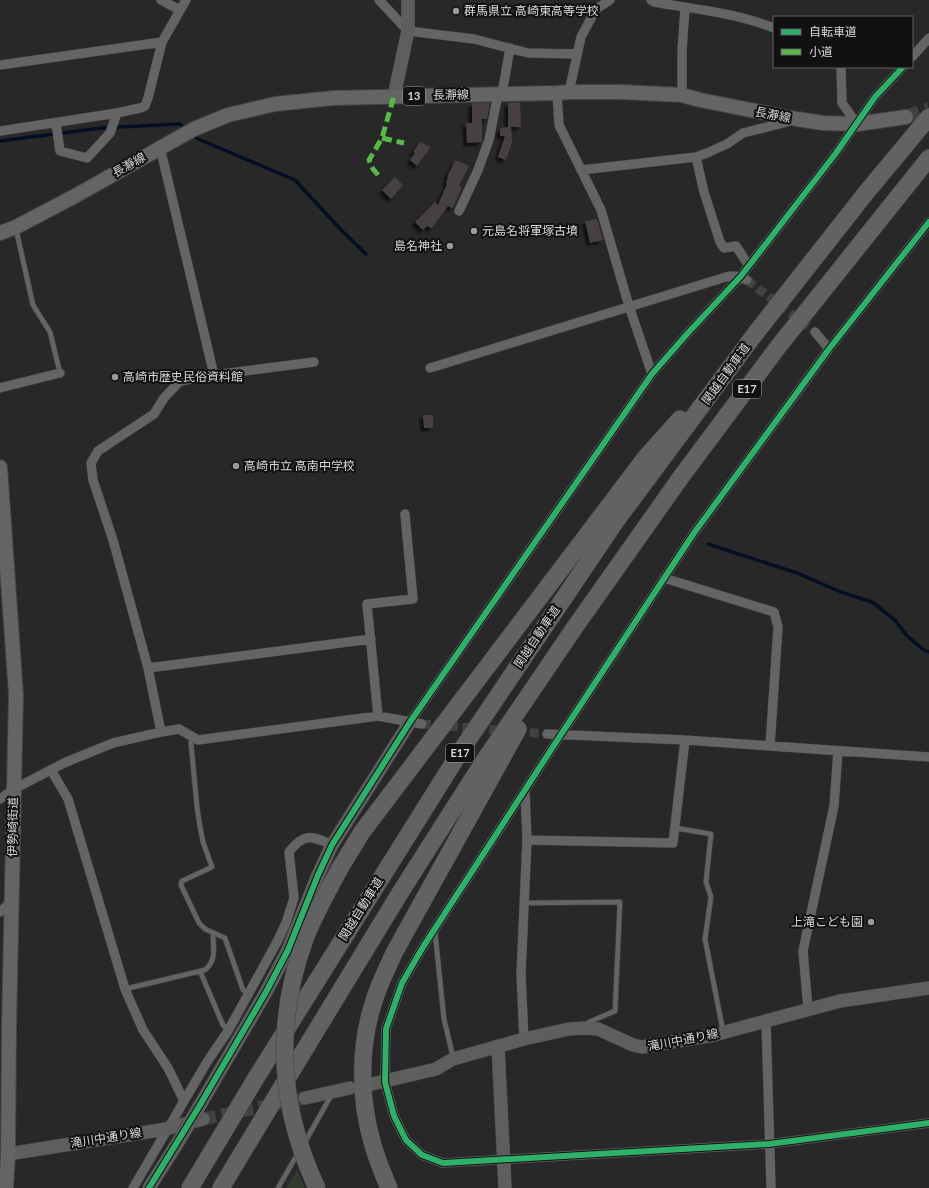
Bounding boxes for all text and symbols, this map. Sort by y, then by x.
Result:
place label: 群馬県立 高崎東高等学校 [464,3,599,18]
marker: 群馬県立 高崎東高等学校 [451,6,461,16]
legend [773,16,913,68]
text: 自転車道 [809,24,857,39]
text: 小道 [809,44,833,59]
road number: 13 [403,87,425,105]
street label: 長瀞線 [433,87,469,102]
street label: 長瀞線 [754,104,792,125]
street label: 長瀞線 [109,149,148,180]
place label: 元島名将軍塚古墳 [482,223,578,238]
marker: 元島名将軍塚古墳 [469,226,479,236]
place label: 島名神社 [394,238,442,253]
marker: 島名神社 [445,241,455,251]
street label: 関越自動車道 [698,340,753,407]
place label: 高崎市歴史民俗資料館 [123,369,243,384]
marker: 高崎市歴史民俗資料館 [110,372,120,382]
road number: E17 [733,380,761,398]
place label: 高崎市立 高南中学校 [244,458,355,473]
marker: 高崎市立 高南中学校 [231,461,241,471]
street label: 関越自動車道 [510,603,563,671]
road number: E17 [446,744,474,762]
street label: 伊勢崎街道 [4,797,21,857]
street label: 関越自動車道 [335,874,386,943]
place label: 上滝こども園 [791,914,863,929]
marker: 上滝こども園 [866,917,876,927]
street label: 滝川中通り線 [646,1025,720,1054]
street label: 滝川中通り線 [69,1124,143,1151]

